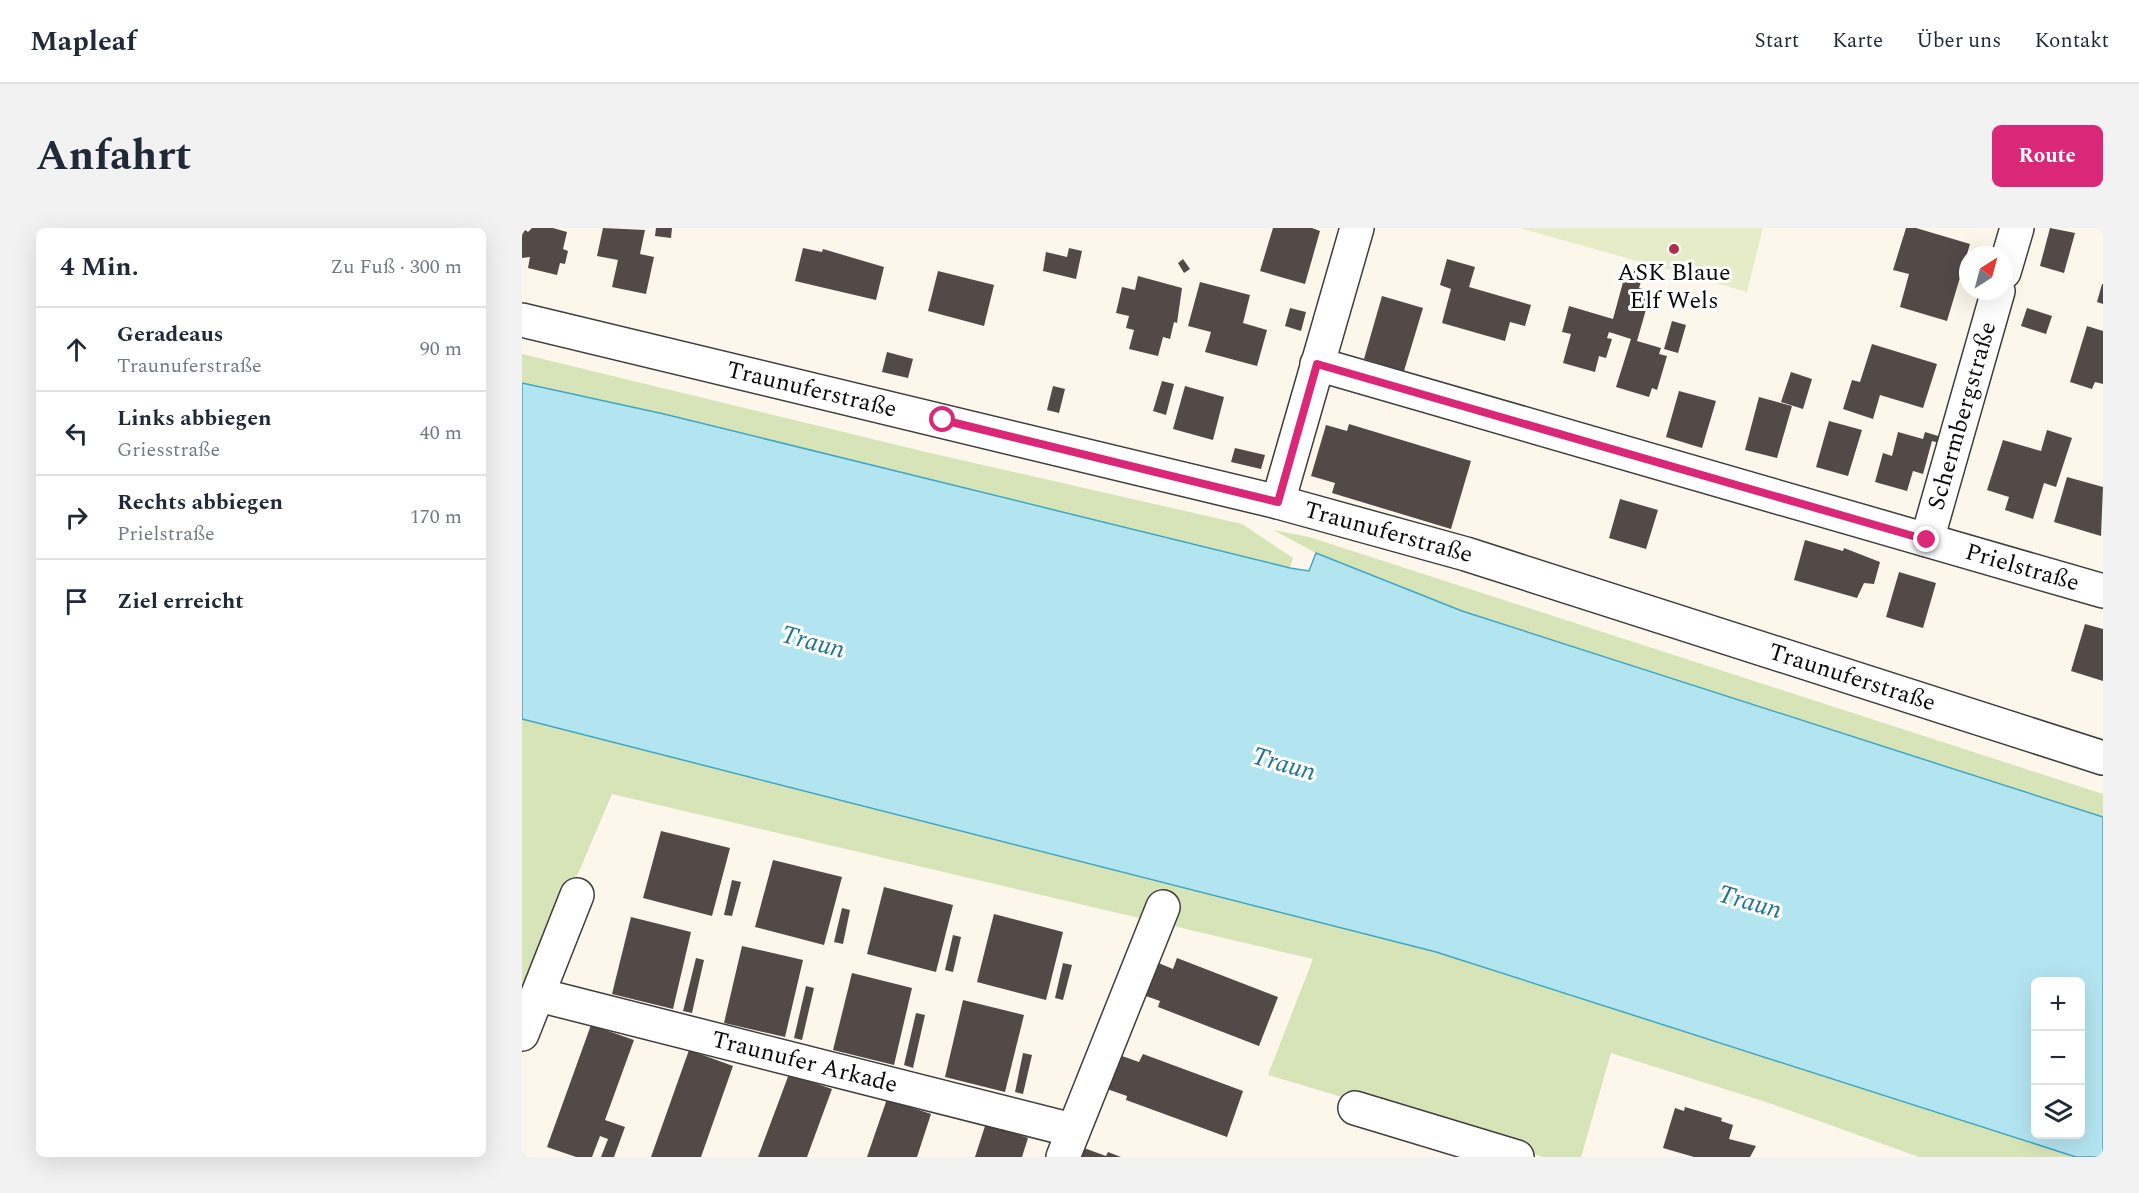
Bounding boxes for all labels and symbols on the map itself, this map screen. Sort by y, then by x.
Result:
marker: ASK Blaue Elf Wels [1667,242,1681,256]
north arrow [1959,246,2013,300]
place label: ASK Blaue Elf Wels [1617,255,1731,319]
street label: Schermbergstraße [1918,318,2006,514]
street label: Traunuferstraße [723,352,900,428]
route start [929,406,955,432]
street label: Traunuferstraße [1300,492,1477,573]
route end [1913,526,1939,552]
street label: Prielstraße [1961,534,2084,601]
water label: Traun [776,614,850,670]
street label: Traunuferstraße [1764,634,1940,721]
water label: Traun [1247,736,1321,792]
water label: Traun [1713,874,1787,930]
street label: Traunufer Arkade [708,1021,901,1103]

